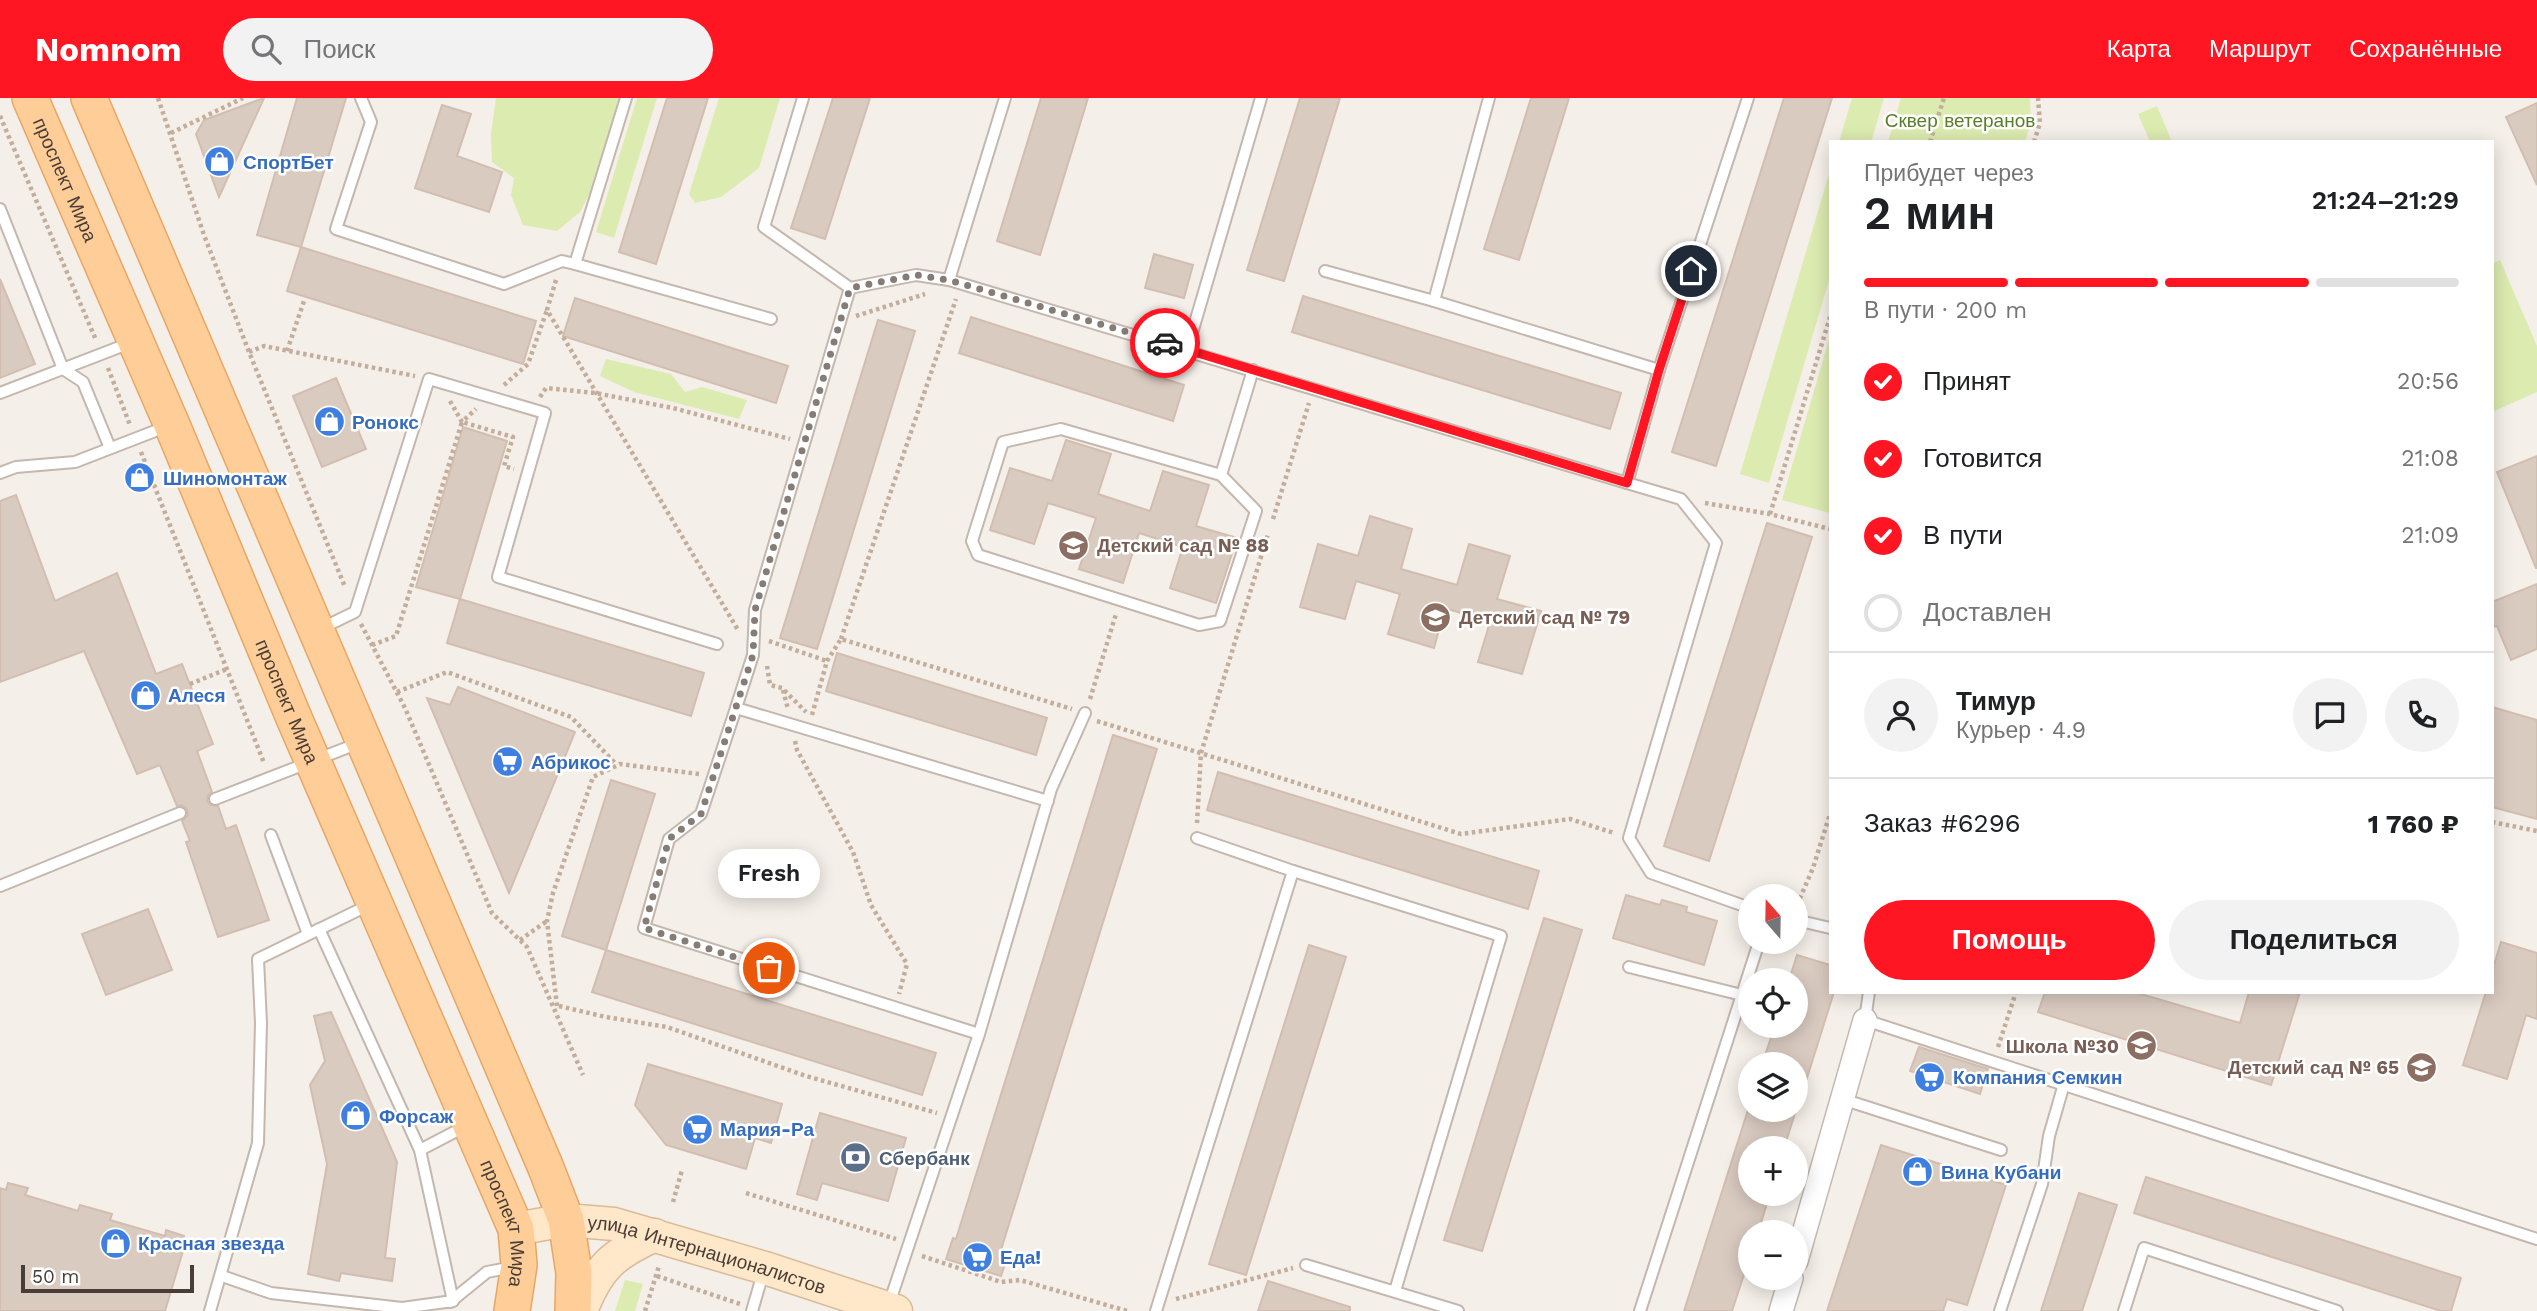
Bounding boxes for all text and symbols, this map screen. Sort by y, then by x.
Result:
search box [223,18,713,81]
text: Nomnom [35,30,181,69]
icon: search [247,30,285,68]
text: Поиск [303,34,376,64]
text: Карта [2107,35,2171,63]
text: Маршрут [2209,35,2311,63]
text: Сохранённые [2349,35,2502,63]
park label: Сквер ветеранов [1885,109,2035,132]
street label: проспект Мира [28,114,102,246]
shop icon: СпортБет [203,145,237,179]
place label: СпортБет [243,151,334,174]
text: Прибудет через [1864,160,2034,187]
text: 21:24–21:29 [2312,185,2459,215]
text: 2 мин [1864,186,1995,240]
pin [1661,241,1721,301]
icon: home [1672,252,1710,290]
text: В пути · 200 m [1864,297,2027,324]
courier [1130,308,1200,378]
icon: car [1146,324,1184,362]
icon: check [1864,363,1902,401]
text: Принят [1923,366,2011,396]
text: 20:56 [2397,368,2459,395]
shop icon: Ронокс [312,405,346,439]
place label: Ронокс [352,411,419,434]
icon: check [1864,440,1902,478]
text: Готовится [1923,443,2042,473]
text: 21:08 [2401,445,2459,472]
shop icon: Шиномонтаж [123,461,157,495]
place label: Шиномонтаж [163,467,287,490]
icon: check [1864,517,1902,555]
text: В пути [1923,520,2003,550]
text: 21:09 [2401,522,2459,549]
school or university icon: Детский сад № 88 [1057,528,1091,562]
place label: Детский сад № 88 [1097,534,1269,557]
text: Доставлен [1923,597,2052,627]
school or university icon: Детский сад № 79 [1419,600,1453,634]
place label: Детский сад № 79 [1459,606,1630,629]
street label: проспект Мира [250,636,324,768]
shop icon: Алеся [128,678,162,712]
button: person [1864,678,1938,752]
button: chat [2293,678,2367,752]
button: phone [2385,678,2459,752]
place label: Алеся [168,684,226,707]
text: Тимур [1956,686,2036,716]
text: Курьер · 4.9 [1956,717,2086,744]
supermarket icon: Абрикос [491,745,525,779]
place label: Абрикос [531,751,611,774]
text: Заказ #6296 [1864,808,2021,838]
text: 1 760 ₽ [2368,809,2459,839]
callout: Fresh [718,849,820,898]
text: Fresh [738,860,800,887]
north arrow [1738,884,1808,954]
map controls [1738,884,1808,1290]
button: Помощь [1864,900,2155,980]
button: Поделиться [2169,900,2459,980]
pin [739,938,799,998]
icon: bag [750,949,788,987]
button: locate [1738,968,1808,1038]
school or university icon: Школа №30 [2125,1029,2159,1063]
place label: Школа №30 [2006,1035,2119,1058]
school or university icon: Детский сад № 65 [2405,1050,2439,1084]
button: layers [1738,1052,1808,1122]
place label: Детский сад № 65 [2228,1056,2399,1079]
supermarket icon: Компания Семкин [1913,1060,1947,1094]
place label: Компания Семкин [1953,1066,2123,1089]
shop icon: Форсаж [339,1099,373,1133]
place label: Форсаж [379,1105,454,1128]
supermarket icon: Мария-Ра [680,1112,714,1146]
place label: Мария-Ра [720,1118,814,1141]
button: + [1738,1136,1808,1206]
bank icon: Сбербанк [839,1141,873,1175]
place label: Сбербанк [879,1147,970,1170]
shop icon: Вина Кубани [1901,1155,1935,1189]
street label: проспект Мира [475,1156,530,1289]
place label: Вина Кубани [1941,1161,2062,1184]
street label: улица Интернационалистов [587,1211,829,1299]
button: − [1738,1220,1808,1290]
shop icon: Красная звезда [98,1226,132,1260]
place label: Красная звезда [138,1232,285,1255]
supermarket icon: Еда! [960,1240,994,1274]
place label: Еда! [1000,1246,1041,1269]
scale bar [21,1262,194,1294]
text: 50 m [32,1265,79,1288]

